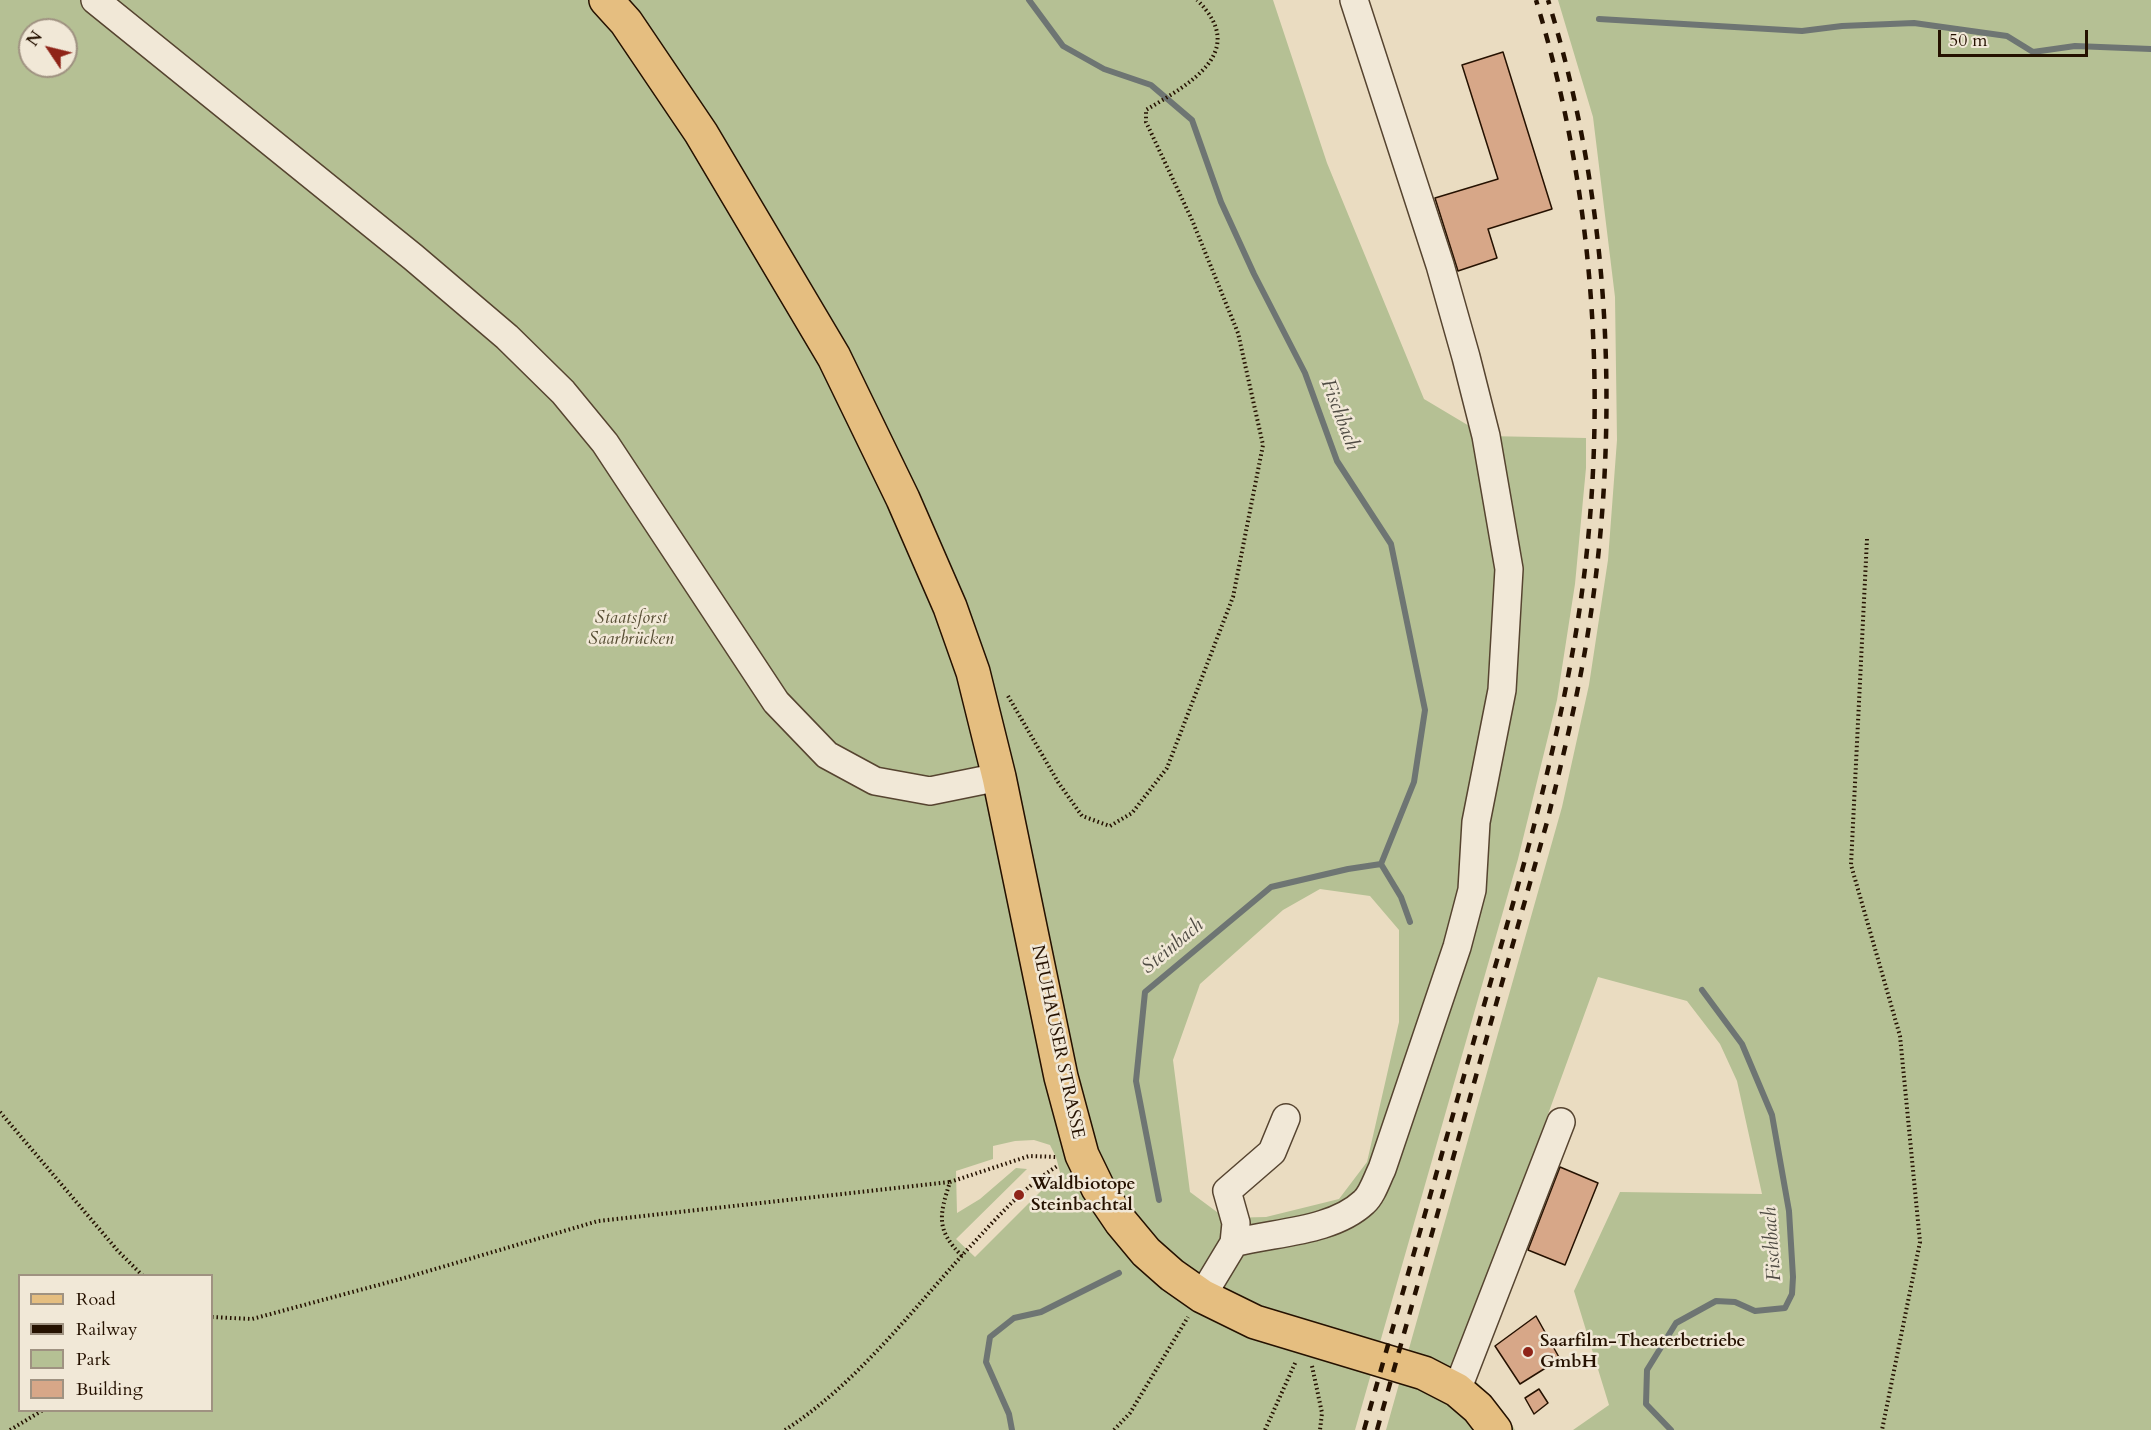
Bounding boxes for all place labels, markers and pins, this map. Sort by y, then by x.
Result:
place label: Waldbiotope Steinbachtal [1031,1174,1135,1216]
marker: Waldbiotope Steinbachtal [1012,1188,1026,1202]
place label: Saarfilm-Theaterbetriebe GmbH [1540,1331,1745,1374]
marker: Saarfilm-Theaterbetriebe GmbH [1521,1345,1535,1359]

